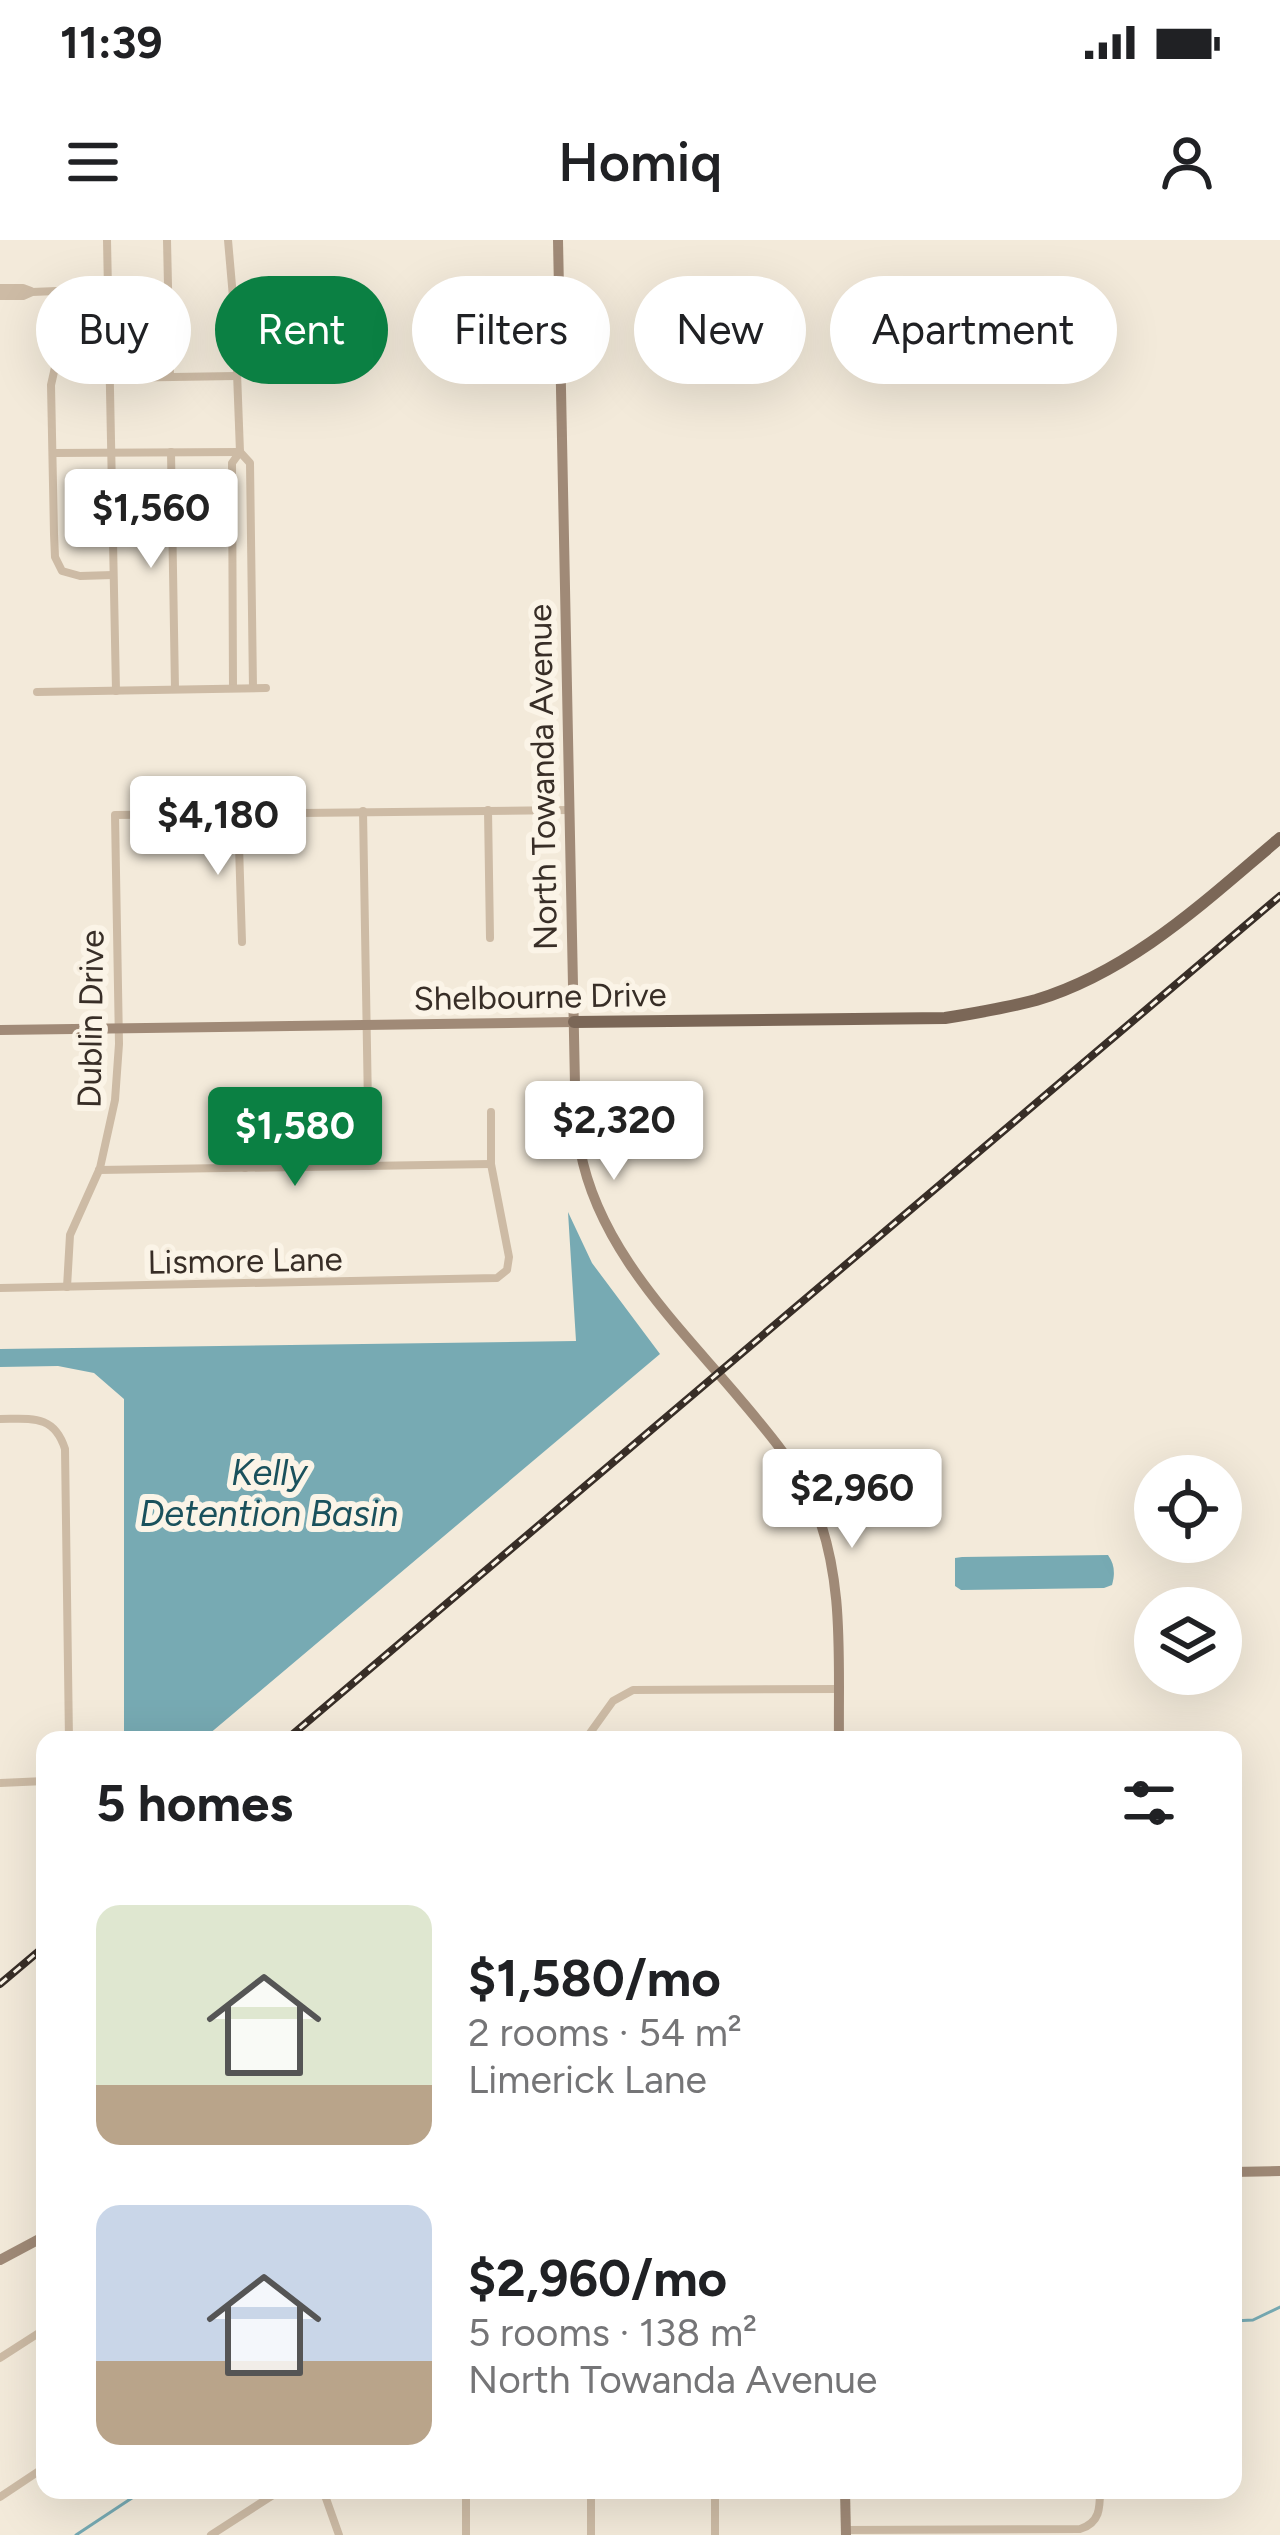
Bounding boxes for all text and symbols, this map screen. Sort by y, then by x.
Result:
text: 11:39 [60,15,163,69]
icon: menu [60,129,126,195]
icon: person [1154,129,1220,195]
text: Homiq [558,130,722,195]
chip: Buy [36,276,191,384]
chip: Rent [215,276,388,384]
chip: Filters [412,276,610,384]
chip: New [634,276,806,384]
chip: Apartment [830,276,1117,384]
pin: $1,560 [53,469,249,571]
text: $1,560 [92,484,210,531]
street label: North Towanda Avenue [520,603,565,951]
pin: $4,180 [120,776,316,878]
text: $4,180 [157,791,279,838]
street label: Dublin Drive [69,930,112,1108]
street label: Shelbourne Drive [413,975,667,1018]
pin: $2,320 [516,1081,712,1183]
pin: $1,580 [197,1087,393,1189]
text: $2,320 [552,1096,676,1143]
text: $1,580 [235,1102,355,1149]
street label: Lismore Lane [147,1239,343,1282]
pin: $2,960 [754,1449,950,1551]
water label: Kelly Detention Basin [140,1451,398,1535]
map controls [1134,1455,1242,1695]
button: locate [1134,1455,1242,1563]
text: $2,960 [790,1464,914,1511]
button: layers [1134,1587,1242,1695]
icon: filters [1116,1770,1182,1836]
text: 5 homes [96,1773,293,1834]
text: $1,580/mo [468,1948,721,2009]
icon: home [192,1953,336,2097]
text: 2 rooms · 54 m² [468,2009,742,2056]
text: Limerick Lane [468,2056,707,2103]
text: $2,960/mo [468,2248,727,2309]
icon: home [192,2253,336,2397]
text: 5 rooms · 138 m² [468,2309,757,2356]
text: North Towanda Avenue [468,2356,877,2403]

